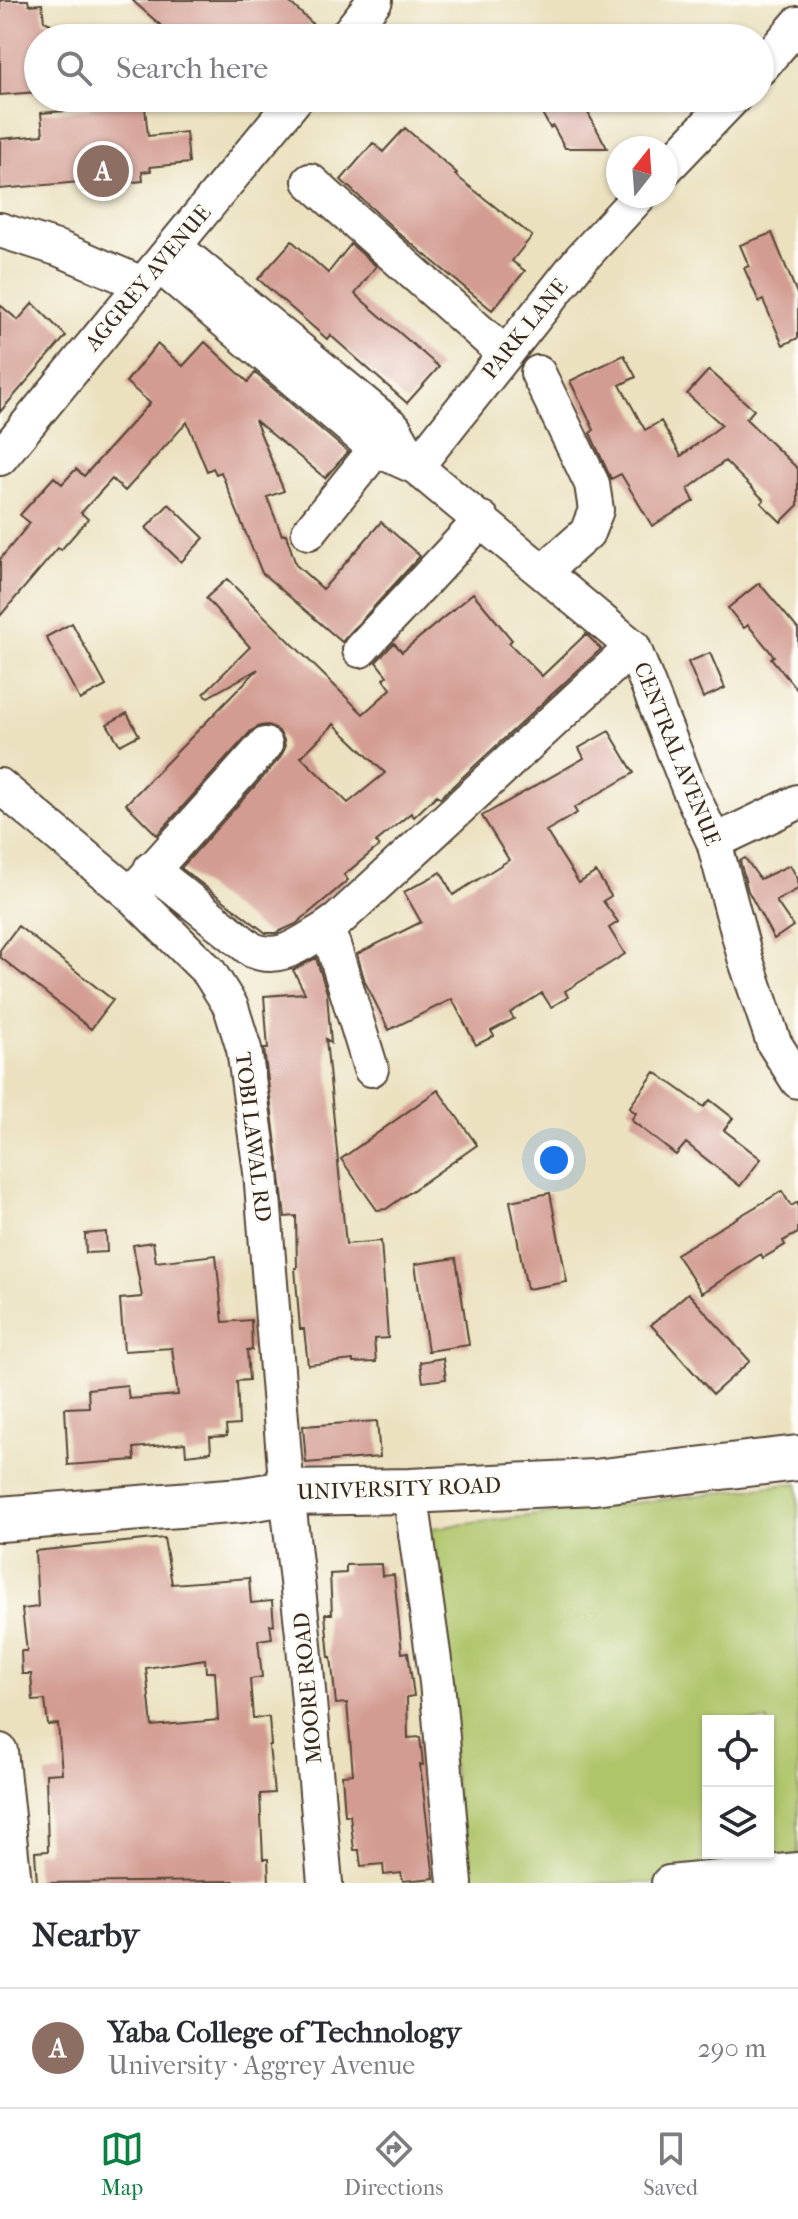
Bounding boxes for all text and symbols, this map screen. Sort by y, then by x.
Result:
search box [24,24,774,112]
icon: search [52,46,96,90]
text: Search here [116,51,268,86]
north arrow [606,136,678,208]
pin: A [77,141,129,201]
street label: AGGREY AVENUE [79,200,216,357]
street label: PARK LANE [477,274,573,384]
street label: CENTRAL AVENUE [628,658,726,850]
street label: TOBI LAWAL RD [230,1050,276,1224]
your location [534,1140,574,1180]
street label: UNIVERSITY ROAD [296,1472,502,1506]
street label: MOORE ROAD [288,1611,328,1765]
map controls [702,1715,774,1859]
button: locate [702,1715,774,1787]
button: layers [702,1787,774,1859]
text: Nearby [32,1915,139,1955]
text: Yaba College of Technology [108,2015,461,2050]
text: A [50,2033,66,2064]
text: 290 m [697,2033,766,2064]
text: University · Aggrey Avenue [108,2050,415,2081]
tab: Map [100,2127,144,2201]
tab: Directions [344,2127,443,2201]
tab: Saved [643,2127,698,2201]

